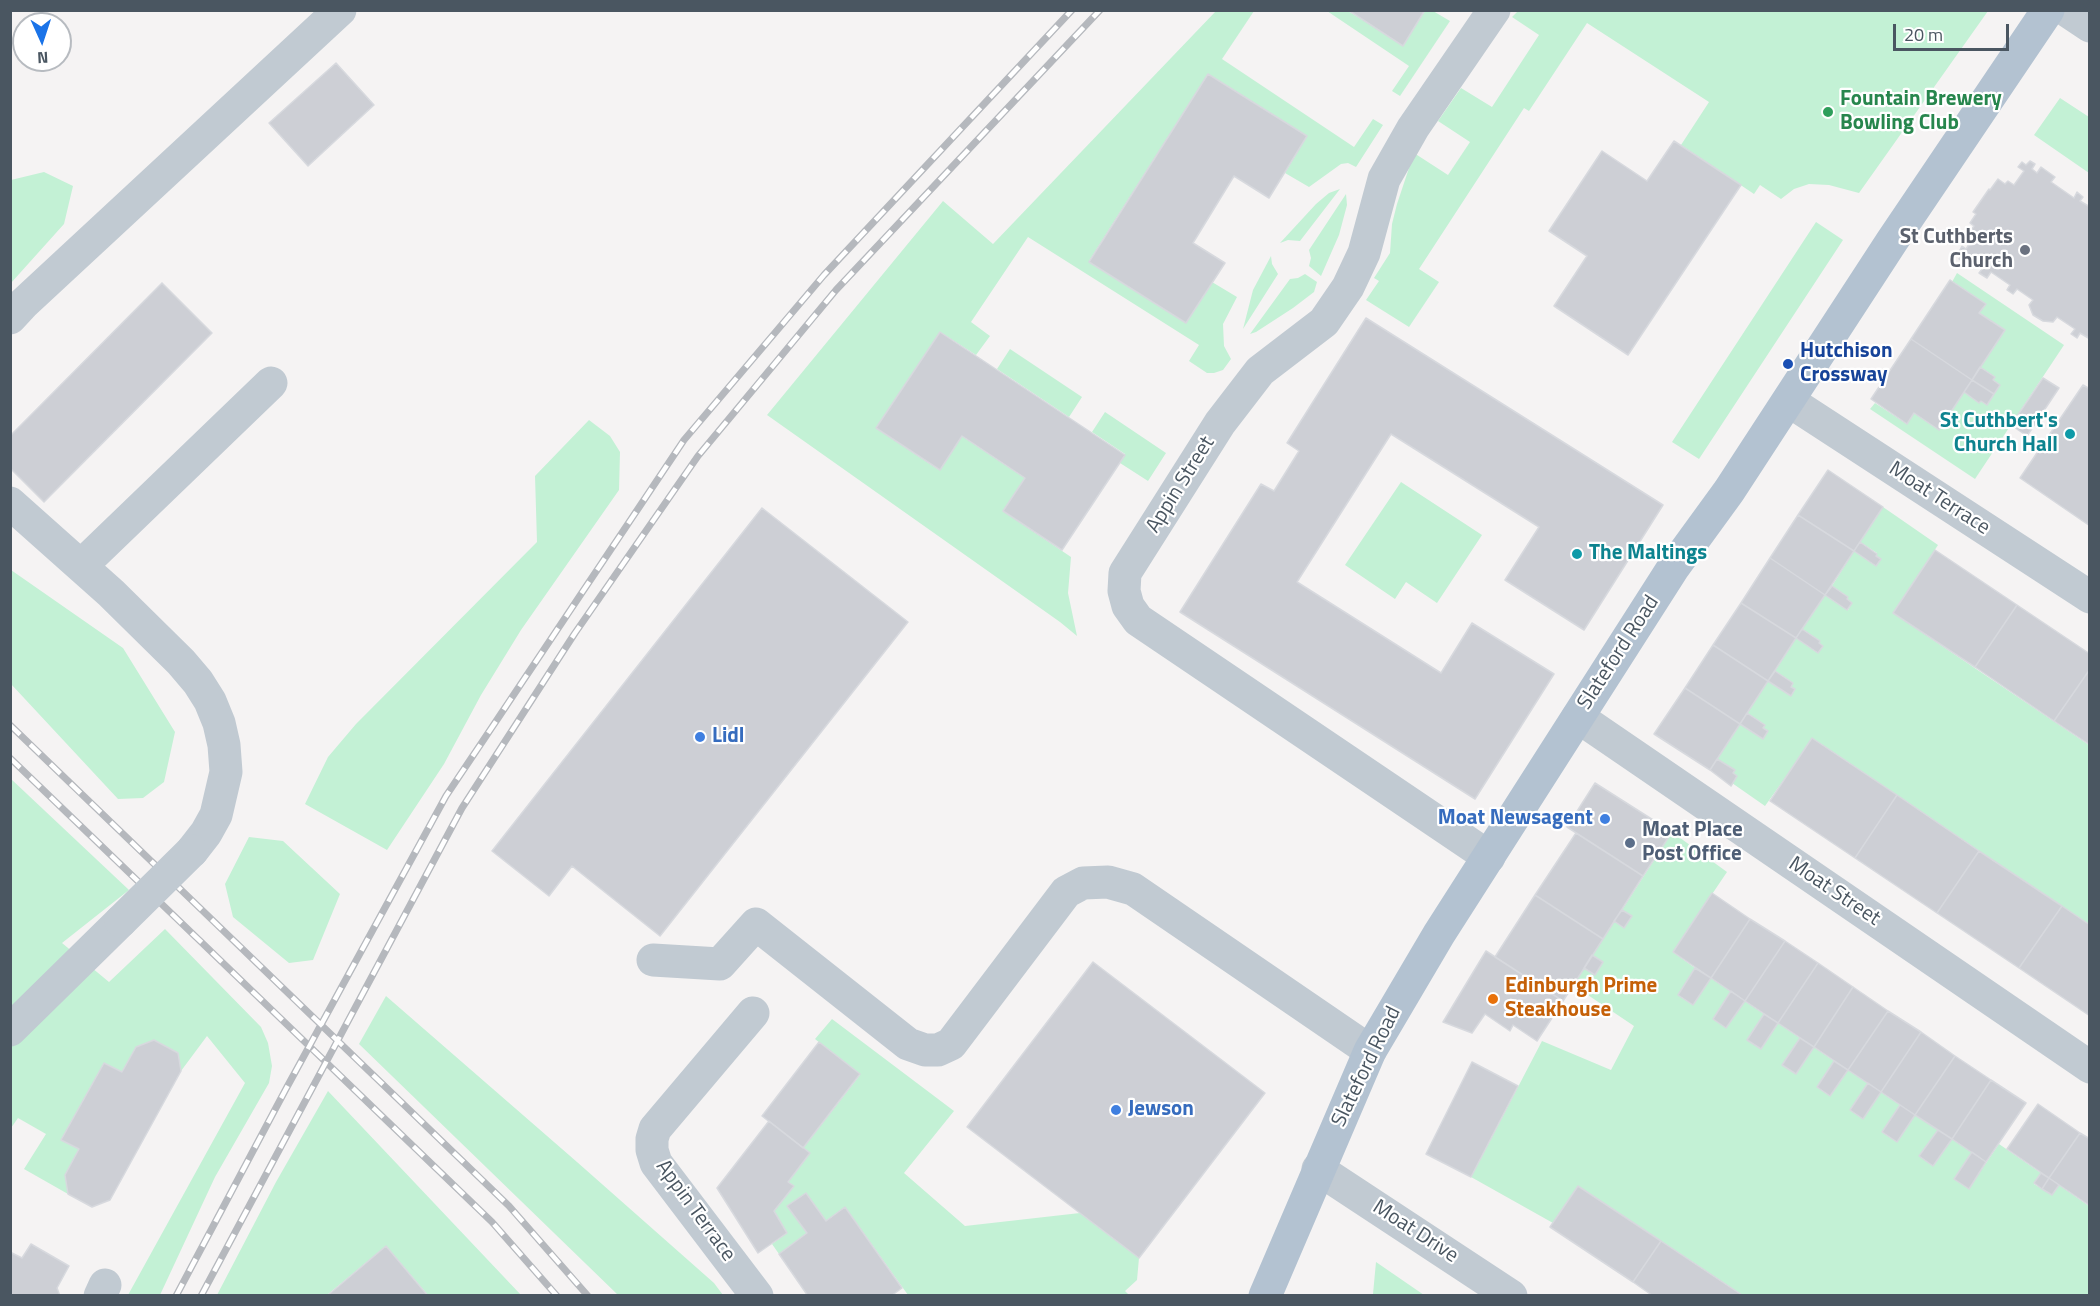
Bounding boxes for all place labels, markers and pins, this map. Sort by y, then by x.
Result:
place label: Fountain Brewery Bowling Club [1840,87,2002,137]
marker: Fountain Brewery Bowling Club [1821,105,1835,119]
place label: St Cuthberts Church [1900,225,2013,275]
marker: St Cuthberts Church [2018,243,2032,257]
place label: Hutchison Crossway [1800,339,1893,389]
marker: Hutchison Crossway [1781,357,1795,371]
place label: St Cuthbert's Church Hall [1940,409,2058,459]
marker: St Cuthbert's Church Hall [2063,427,2077,441]
place label: The Maltings [1589,541,1707,567]
marker: The Maltings [1570,547,1584,561]
place label: Lidl [712,724,745,750]
marker: Lidl [693,730,707,744]
place label: Moat Newsagent [1438,806,1593,832]
marker: Moat Newsagent [1598,812,1612,826]
place label: Moat Place Post Office [1642,818,1743,868]
marker: Moat Place Post Office [1623,836,1637,850]
place label: Edinburgh Prime Steakhouse [1505,974,1657,1024]
marker: Edinburgh Prime Steakhouse [1486,992,1500,1006]
place label: Jewson [1128,1097,1194,1123]
marker: Jewson [1109,1103,1123,1117]

